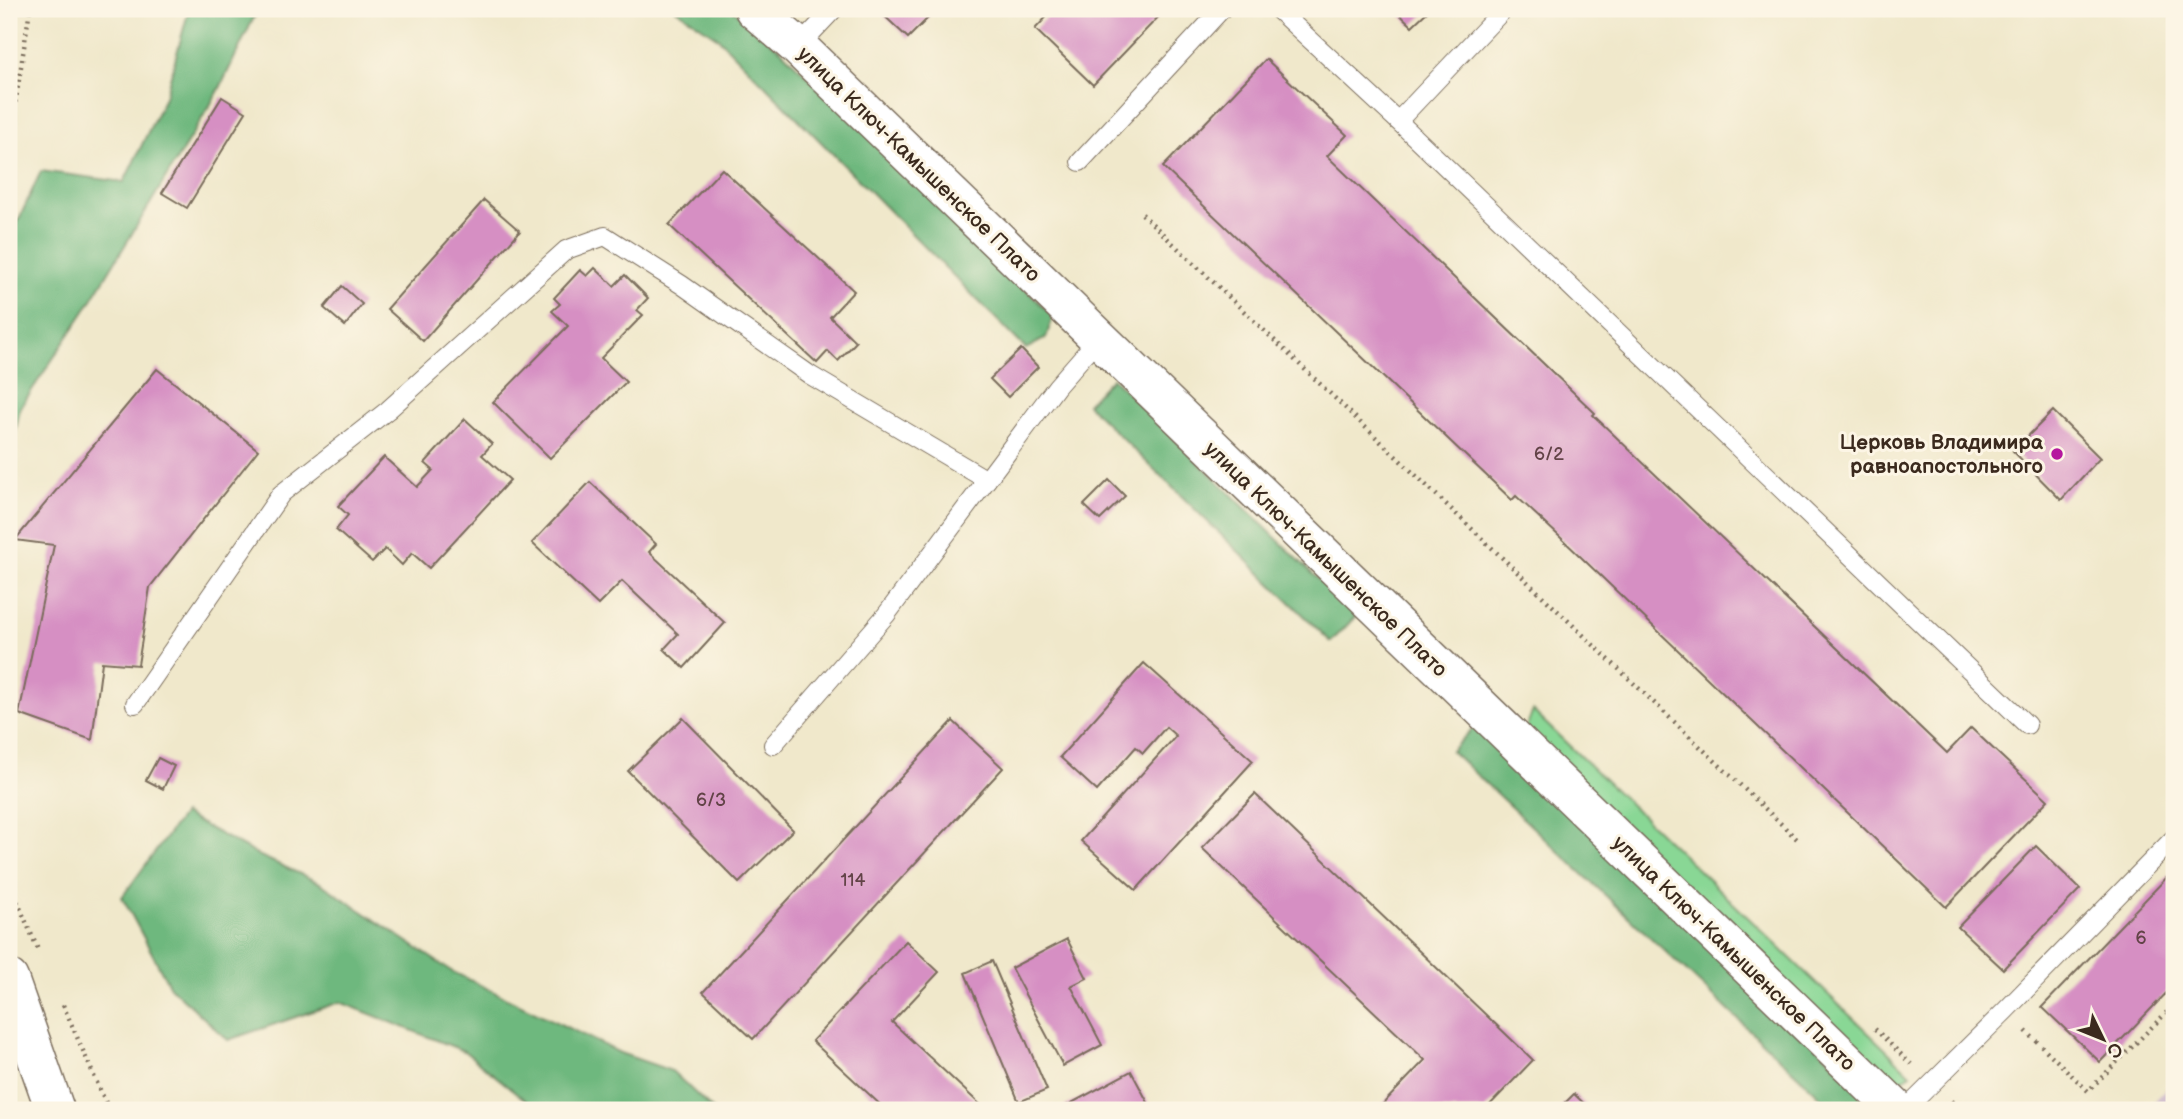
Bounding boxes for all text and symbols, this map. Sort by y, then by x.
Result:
street label: улица Ключ-Камышенское Плато [792,41,1045,287]
place label: Церковь Владимира равноапостольного [1840,430,2044,479]
street label: улица Ключ-Камышенское Плато [1199,436,1452,682]
house number: 6/2 [1534,444,1564,465]
marker: Церковь Владимира равноапостольного [2049,446,2065,462]
house number: 6/3 [696,790,726,811]
street label: улица Ключ-Камышенское Плато [1607,830,1860,1076]
house number: 114 [841,870,865,891]
house number: 6 [2136,928,2147,949]
north arrow [2068,1004,2138,1074]
text: С [2101,1037,2127,1062]

